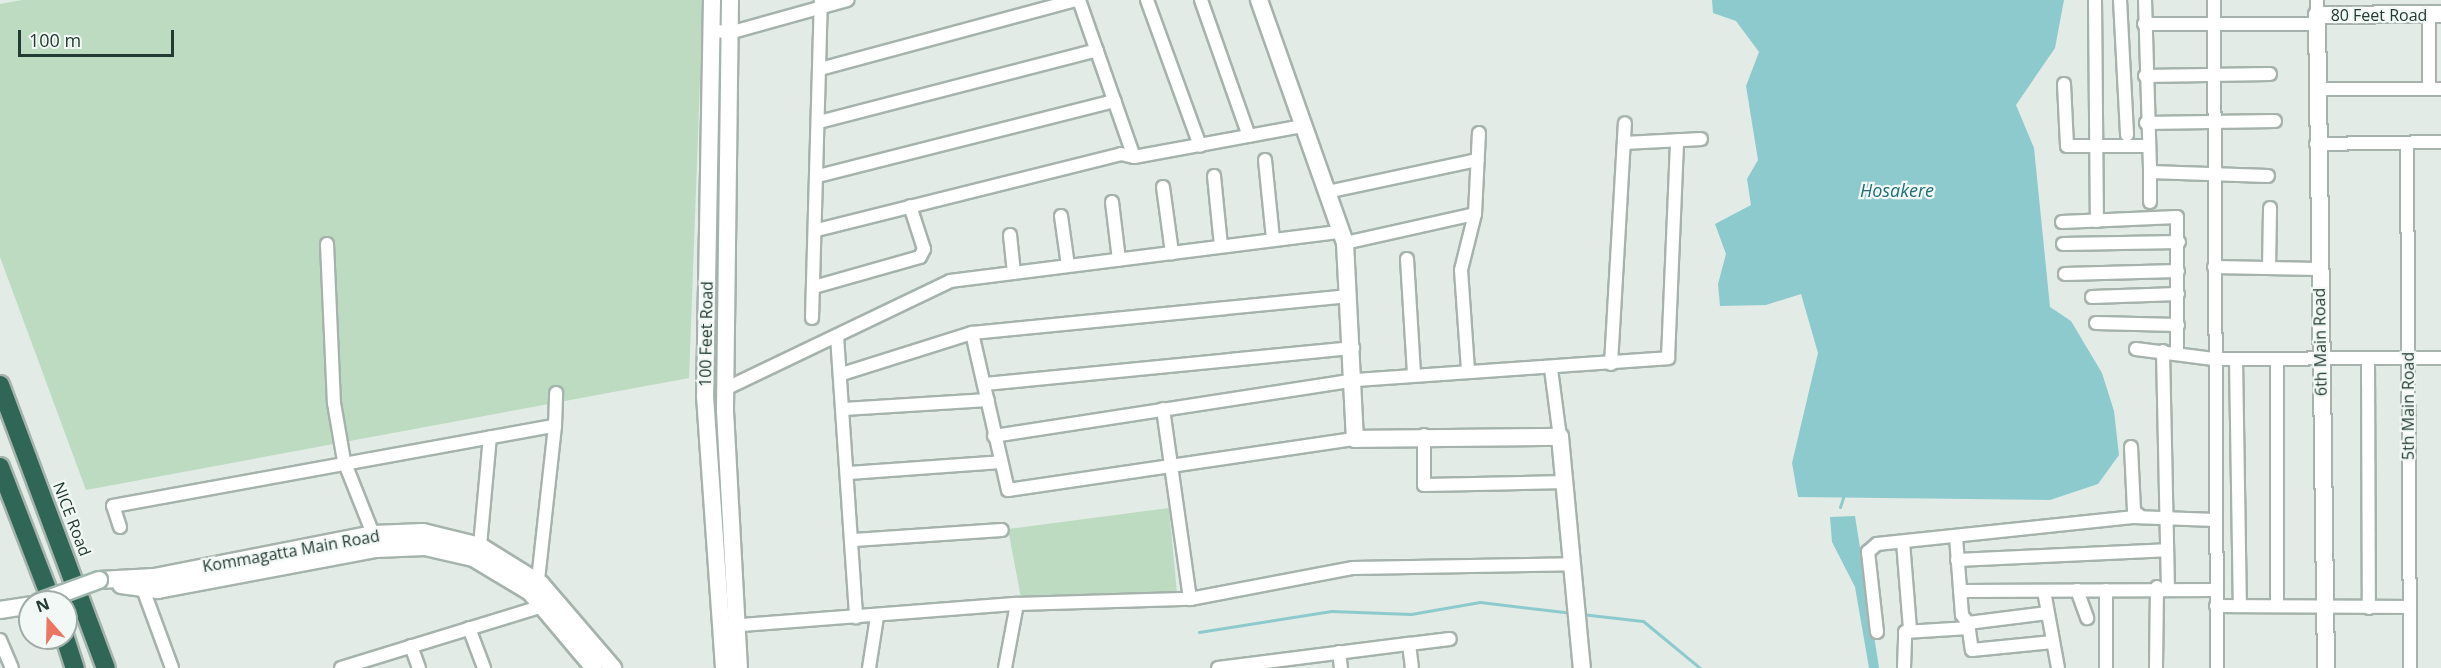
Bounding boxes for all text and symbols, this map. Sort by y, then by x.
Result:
street label: 80 Feet Road [2331,5,2427,25]
scale bar [21,18,177,56]
text: 100 m [29,28,81,52]
water label: Hosakere [1860,179,1934,201]
street label: 100 Feet Road [695,281,717,387]
street label: 6th Main Road [2309,288,2331,396]
street label: 5th Main Road [2398,352,2418,460]
street label: NICE Road [49,479,95,559]
street label: Kommagatta Main Road [201,526,381,576]
north arrow [18,590,78,650]
text: N [33,592,52,618]

